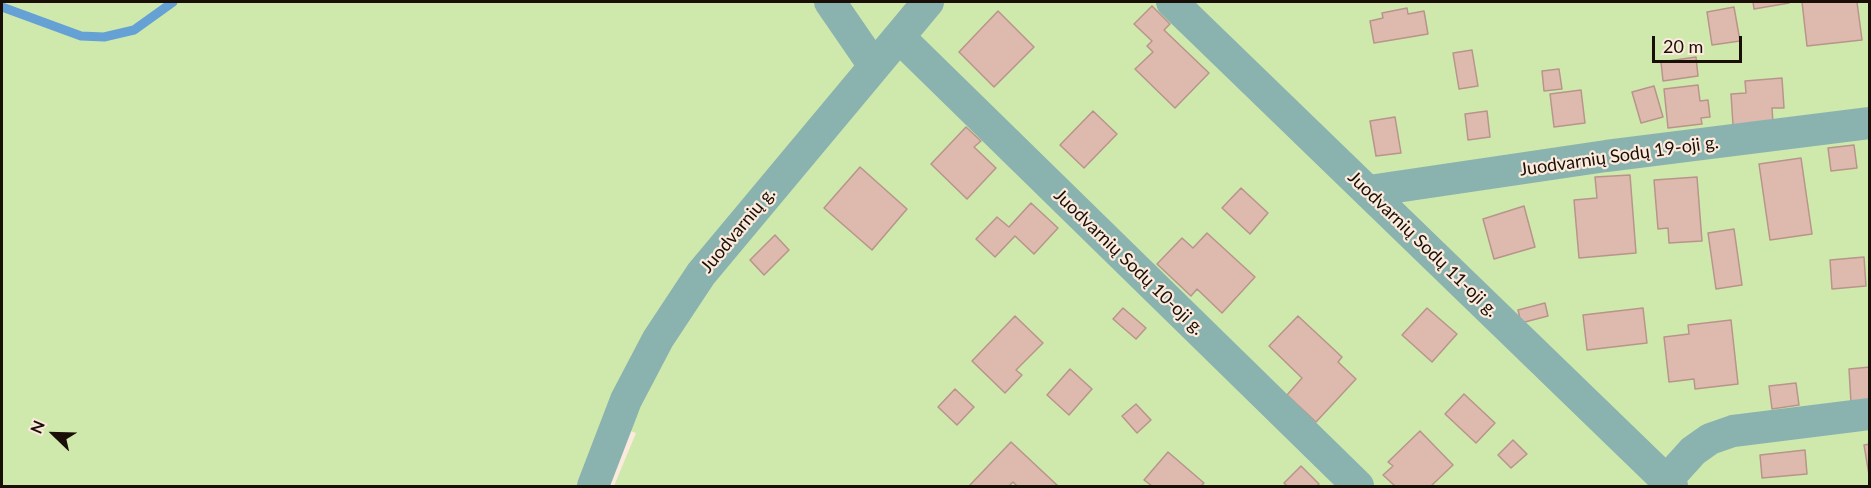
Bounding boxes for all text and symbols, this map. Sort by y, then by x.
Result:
scale bar [1655,24,1745,62]
text: 20 m [1663,35,1703,57]
street label: Juodvarnių Sodų 19-oji g. [1518,131,1720,181]
street label: Juodvarnių Sodų 11-oji g. [1343,167,1503,321]
street label: Juodvarnių g. [696,183,780,277]
street label: Juodvarnių Sodų 10-oji g. [1049,185,1209,339]
north arrow [24,404,84,464]
text: N [26,417,48,436]

